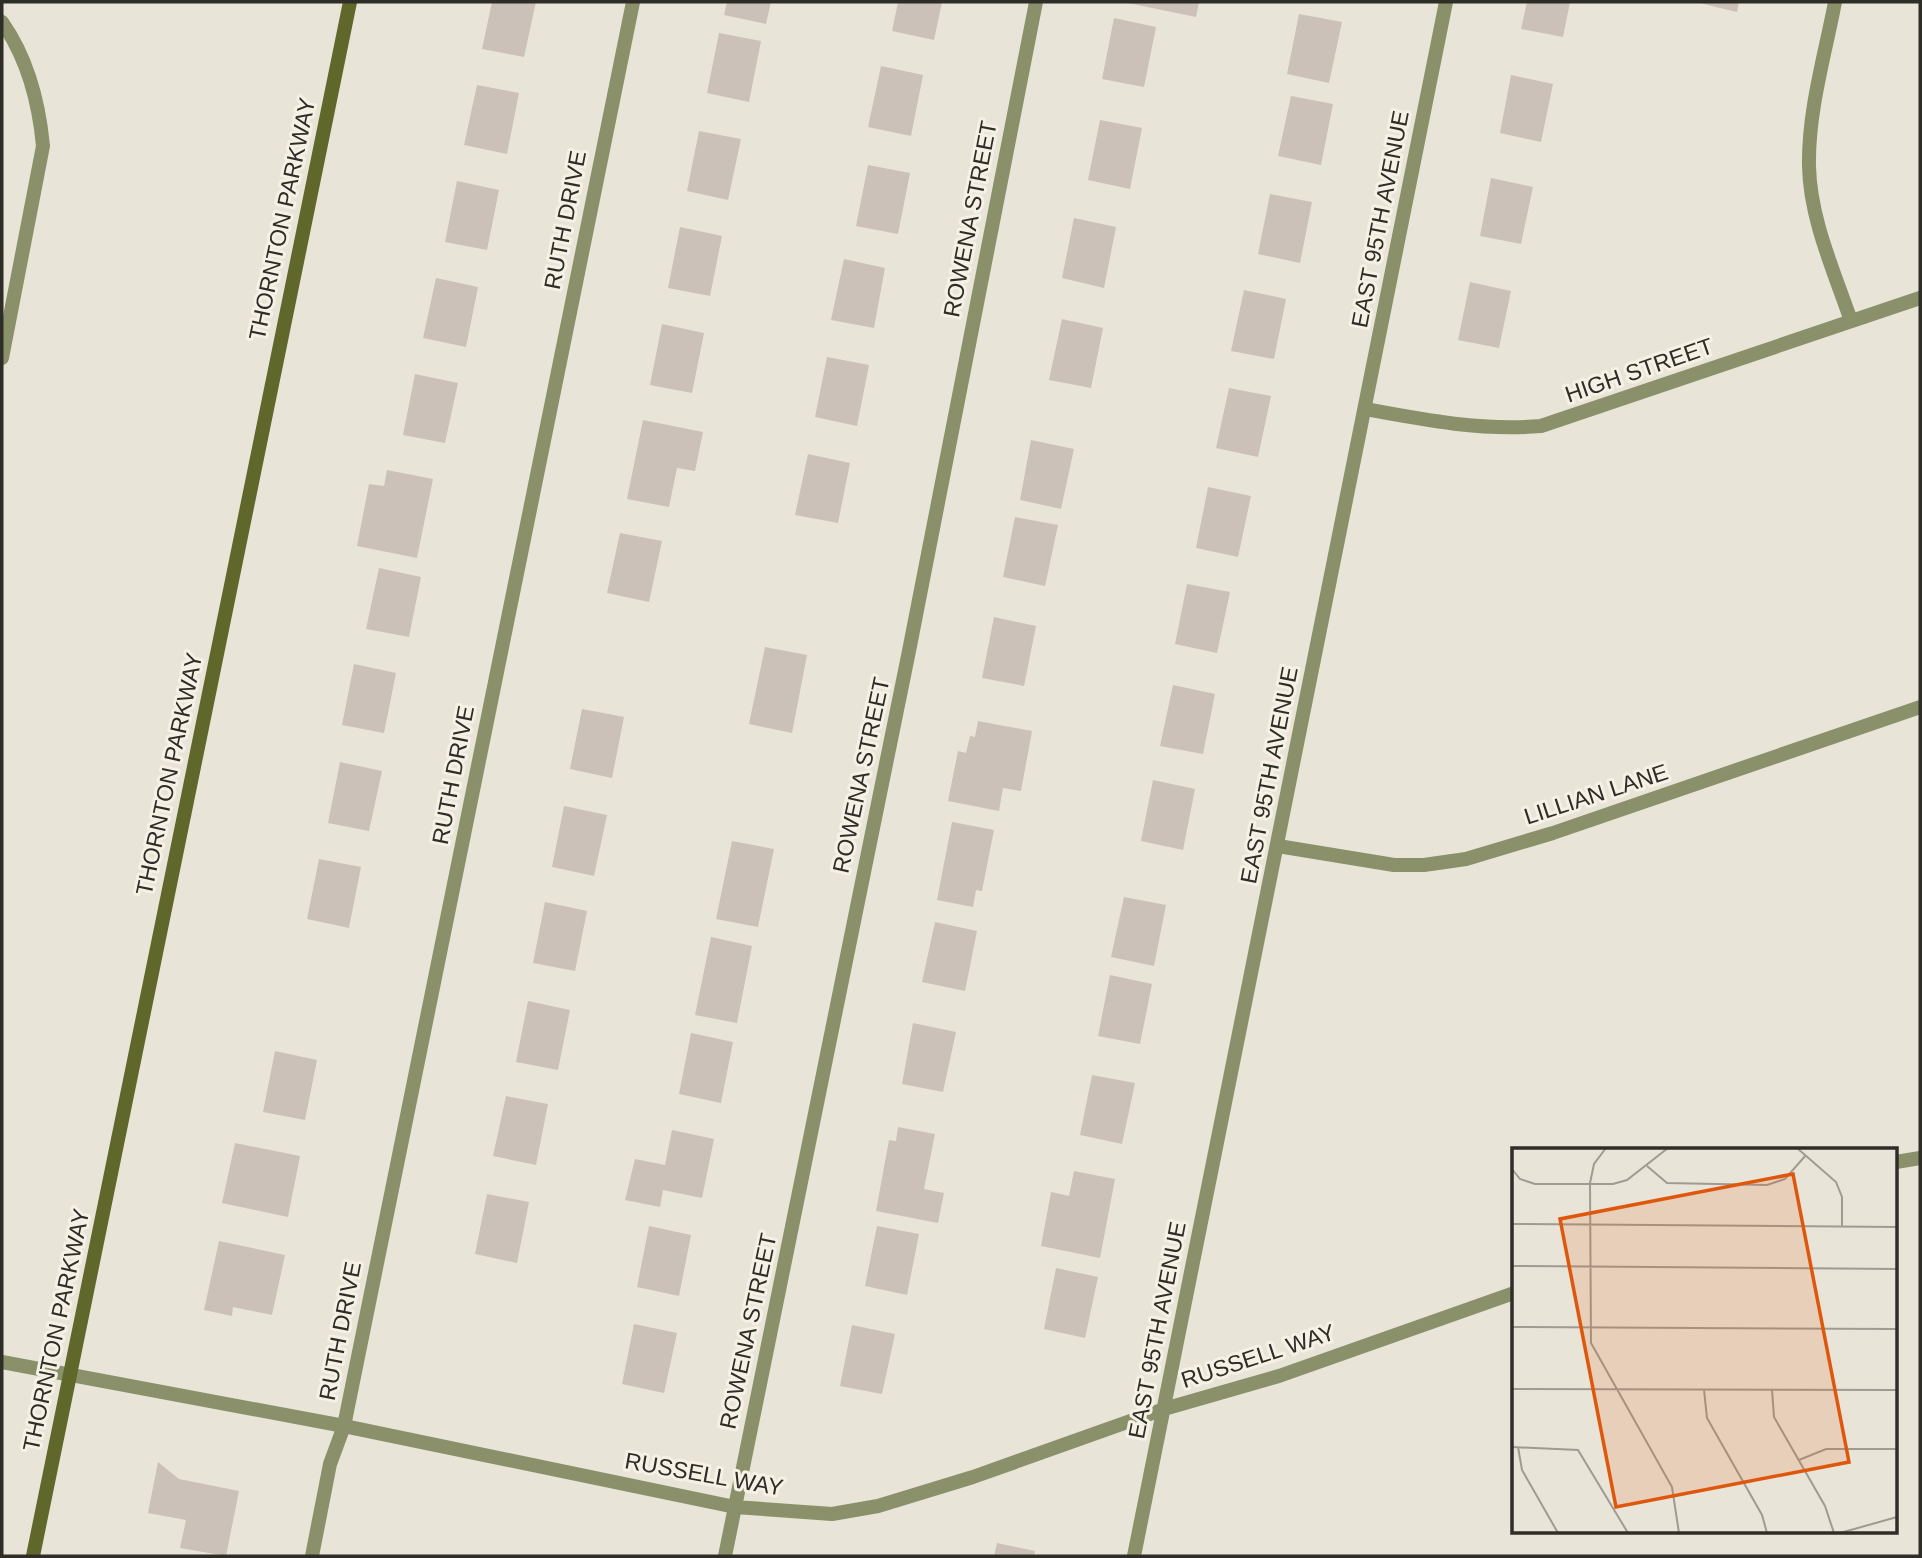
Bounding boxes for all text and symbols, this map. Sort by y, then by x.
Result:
street label: THORNTON PARKWAY [244,95,320,343]
street label: EAST 95TH AVENUE [1346,108,1414,330]
street label: ROWENA STREET [938,119,1002,319]
street label: RUTH DRIVE [539,149,591,291]
street label: HIGH STREET [1562,333,1716,407]
street label: THORNTON PARKWAY [131,650,207,898]
street label: EAST 95TH AVENUE [1235,664,1303,886]
street label: ROWENA STREET [828,675,894,875]
street label: RUTH DRIVE [427,704,479,846]
street label: LILLIAN LANE [1521,759,1671,829]
inset map [1512,1148,1898,1534]
street label: THORNTON PARKWAY [18,1206,94,1454]
street label: EAST 95TH AVENUE [1123,1219,1191,1441]
street label: ROWENA STREET [715,1231,781,1431]
street label: RUTH DRIVE [314,1260,366,1402]
street label: RUSSELL WAY [1178,1319,1338,1393]
street label: RUSSELL WAY [623,1447,785,1501]

